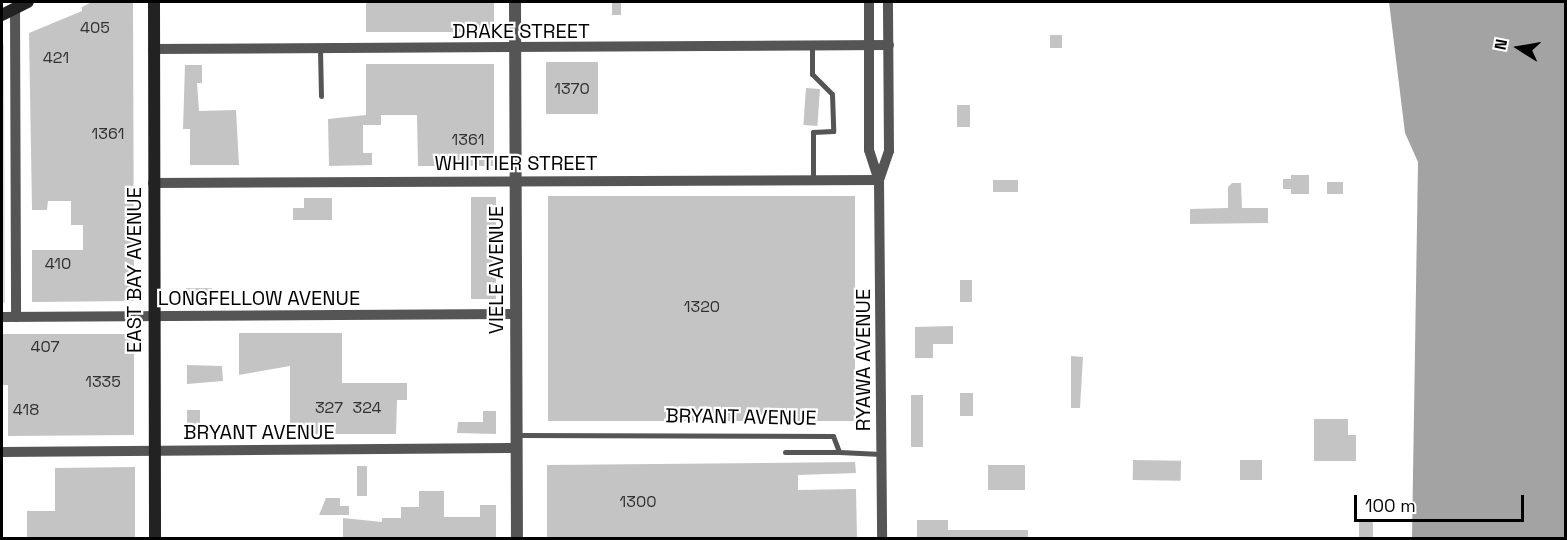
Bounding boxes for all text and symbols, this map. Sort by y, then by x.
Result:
house number: 405 [80,18,110,38]
north arrow [1489,18,1549,78]
street label: DRAKE STREET [452,19,590,43]
text: N [1490,37,1512,52]
house number: 421 [43,48,69,68]
house number: 1370 [554,79,590,99]
house number: 1361 [92,124,124,144]
house number: 1361 [452,130,484,150]
street label: WHITTIER STREET [434,151,598,175]
street label: EAST BAY AVENUE [122,187,146,353]
street label: VIELE AVENUE [484,206,508,334]
house number: 410 [45,254,71,274]
street label: LONGFELLOW AVENUE [158,286,360,310]
street label: RYAWA AVENUE [851,289,875,431]
house number: 1320 [684,297,720,317]
house number: 407 [31,337,59,357]
house number: 1335 [85,372,121,392]
house number: 327 [315,398,343,418]
house number: 324 [353,398,381,418]
house number: 418 [13,400,39,420]
street label: BRYANT AVENUE [665,404,817,430]
street label: BRYANT AVENUE [183,420,335,444]
scale bar [1357,483,1526,521]
house number: 1300 [620,492,656,512]
text: 100 m [1365,494,1416,517]

